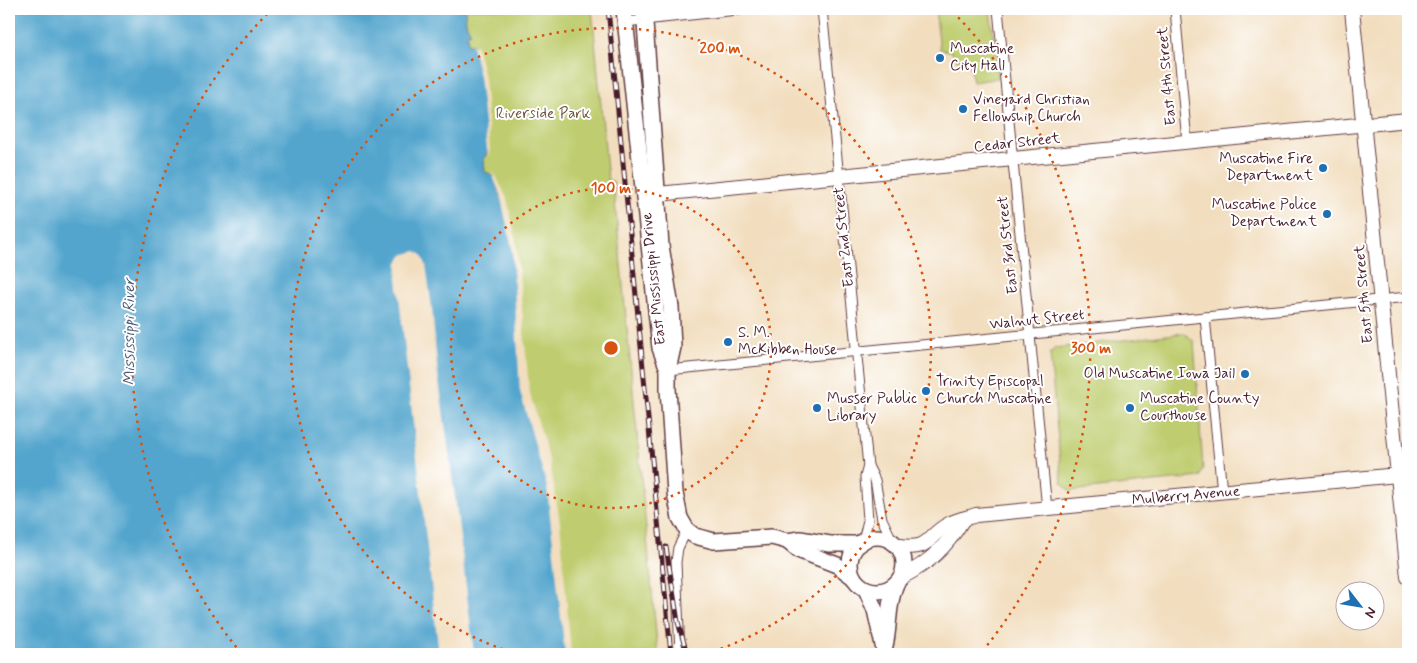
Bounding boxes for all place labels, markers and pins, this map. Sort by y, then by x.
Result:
place label: Muscatine City Hall [950,39,1014,76]
marker: Muscatine City Hall [934,52,946,64]
place label: Vineyard Christian Fellowship Church [973,90,1090,127]
marker: Vineyard Christian Fellowship Church [957,103,969,115]
place label: Muscatine Fire Department [1219,149,1313,186]
marker: Muscatine Fire Department [1317,162,1329,174]
place label: Muscatine Police Department [1212,195,1317,232]
marker: Muscatine Police Department [1321,208,1333,220]
place label: S. M. McKibben House [738,323,837,360]
marker: S. M. McKibben House [722,336,734,348]
centre of rings [602,339,620,357]
place label: Old Muscatine Iowa Jail [1084,364,1235,384]
marker: Old Muscatine Iowa Jail [1239,368,1251,380]
place label: Trinity Episcopal Church Muscatine [936,372,1052,409]
marker: Trinity Episcopal Church Muscatine [920,385,932,397]
place label: Musser Public Library [827,389,917,426]
place label: Muscatine County Courthouse [1140,389,1260,426]
marker: Musser Public Library [811,402,823,414]
marker: Muscatine County Courthouse [1124,402,1136,414]

